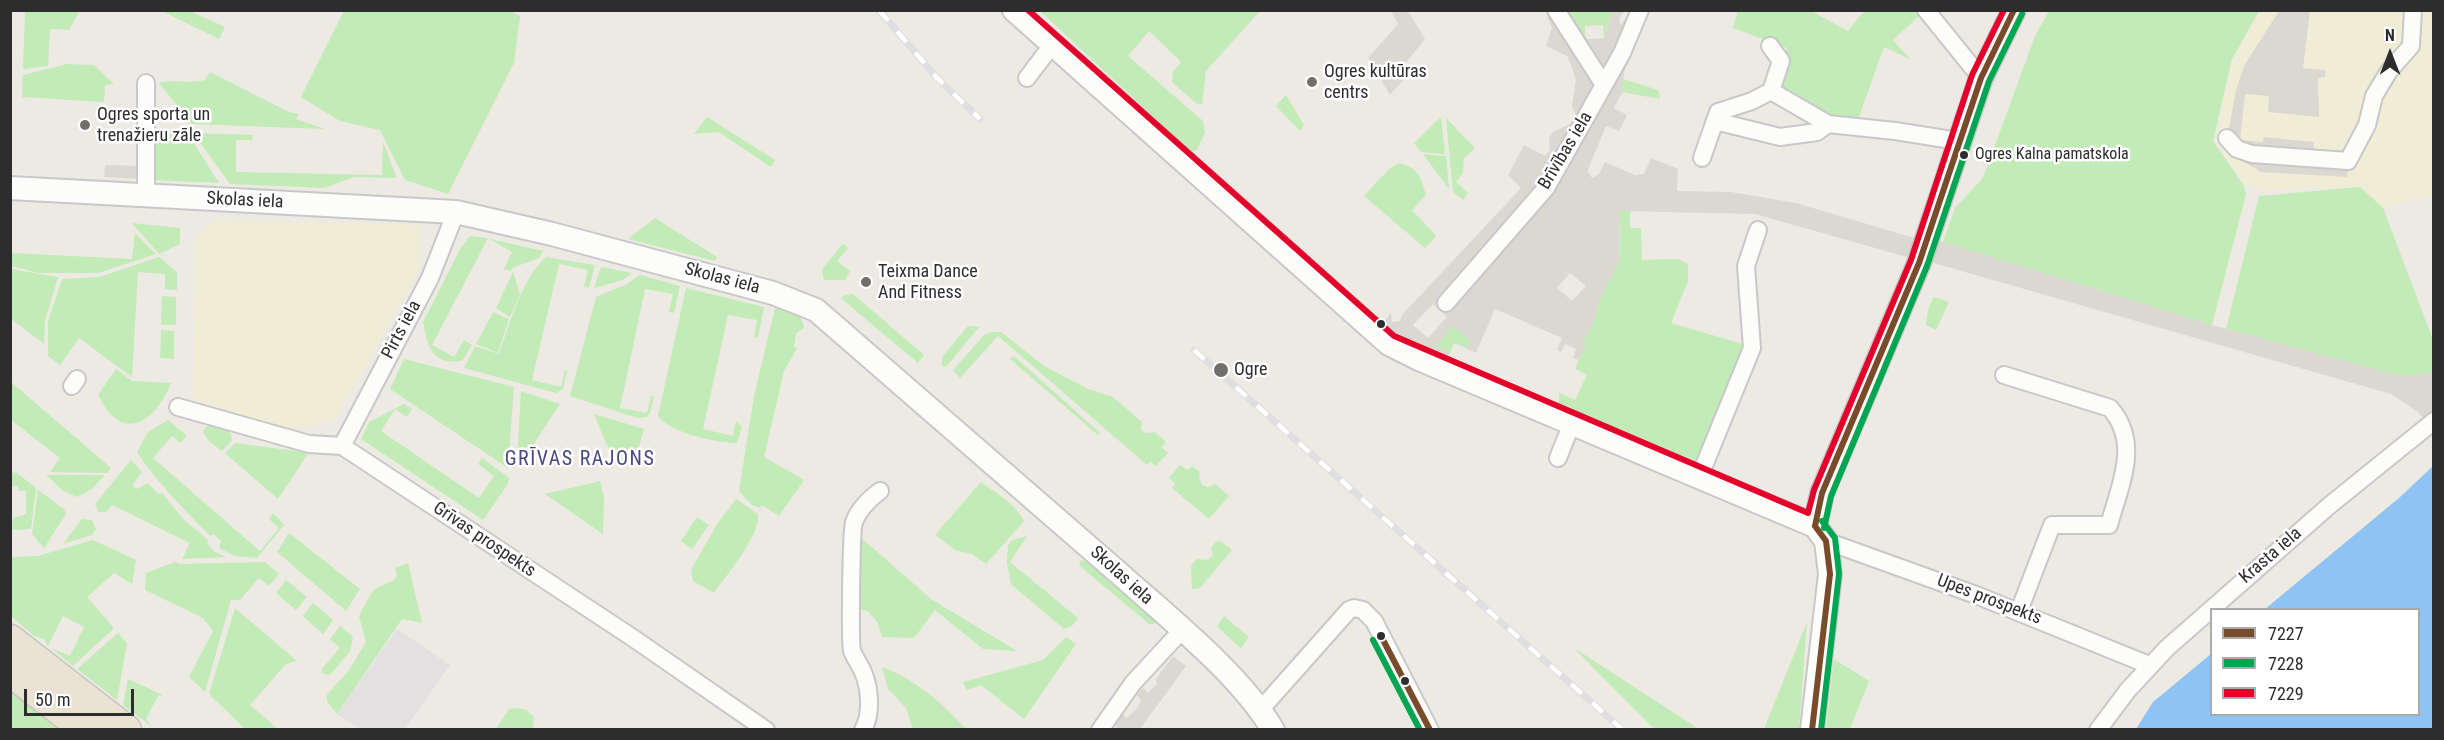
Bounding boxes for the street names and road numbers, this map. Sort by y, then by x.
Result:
street label: Brīvības iela [1534,108,1598,194]
street label: Skolas iela [206,188,284,214]
street label: Skolas iela [682,259,762,299]
street label: Pirts iela [378,297,426,363]
street label: Grīvas prospekts [429,498,539,582]
street label: Krasta iela [2236,523,2306,589]
street label: Skolas iela [1085,542,1157,610]
street label: Upes prospekts [1934,570,2044,630]

